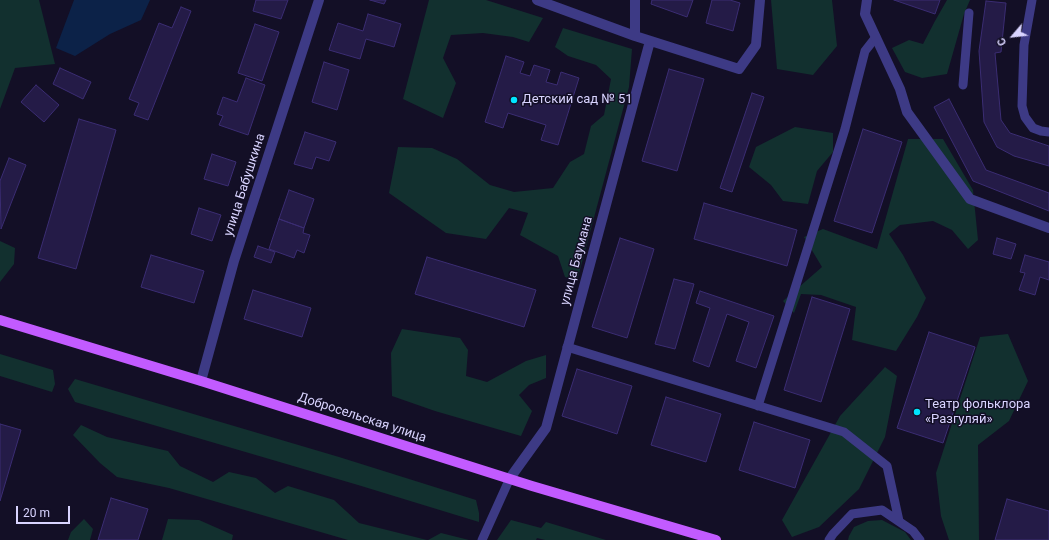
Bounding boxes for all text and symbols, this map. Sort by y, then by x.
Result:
north arrow [993,16,1033,56]
text: С [995,36,1009,48]
place label: Детский сад № 51 [522,92,633,108]
marker: Детский сад № 51 [509,95,519,105]
street label: улица Бабушкина [221,132,269,238]
street label: улица Баумана [558,215,596,307]
street label: Добросельская улица [296,390,428,446]
place label: Театр фольклора «Разгуляй» [925,397,1030,428]
marker: Театр фольклора «Разгуляй» [912,407,922,417]
scale bar [18,498,72,524]
text: 20 m [23,506,50,520]

